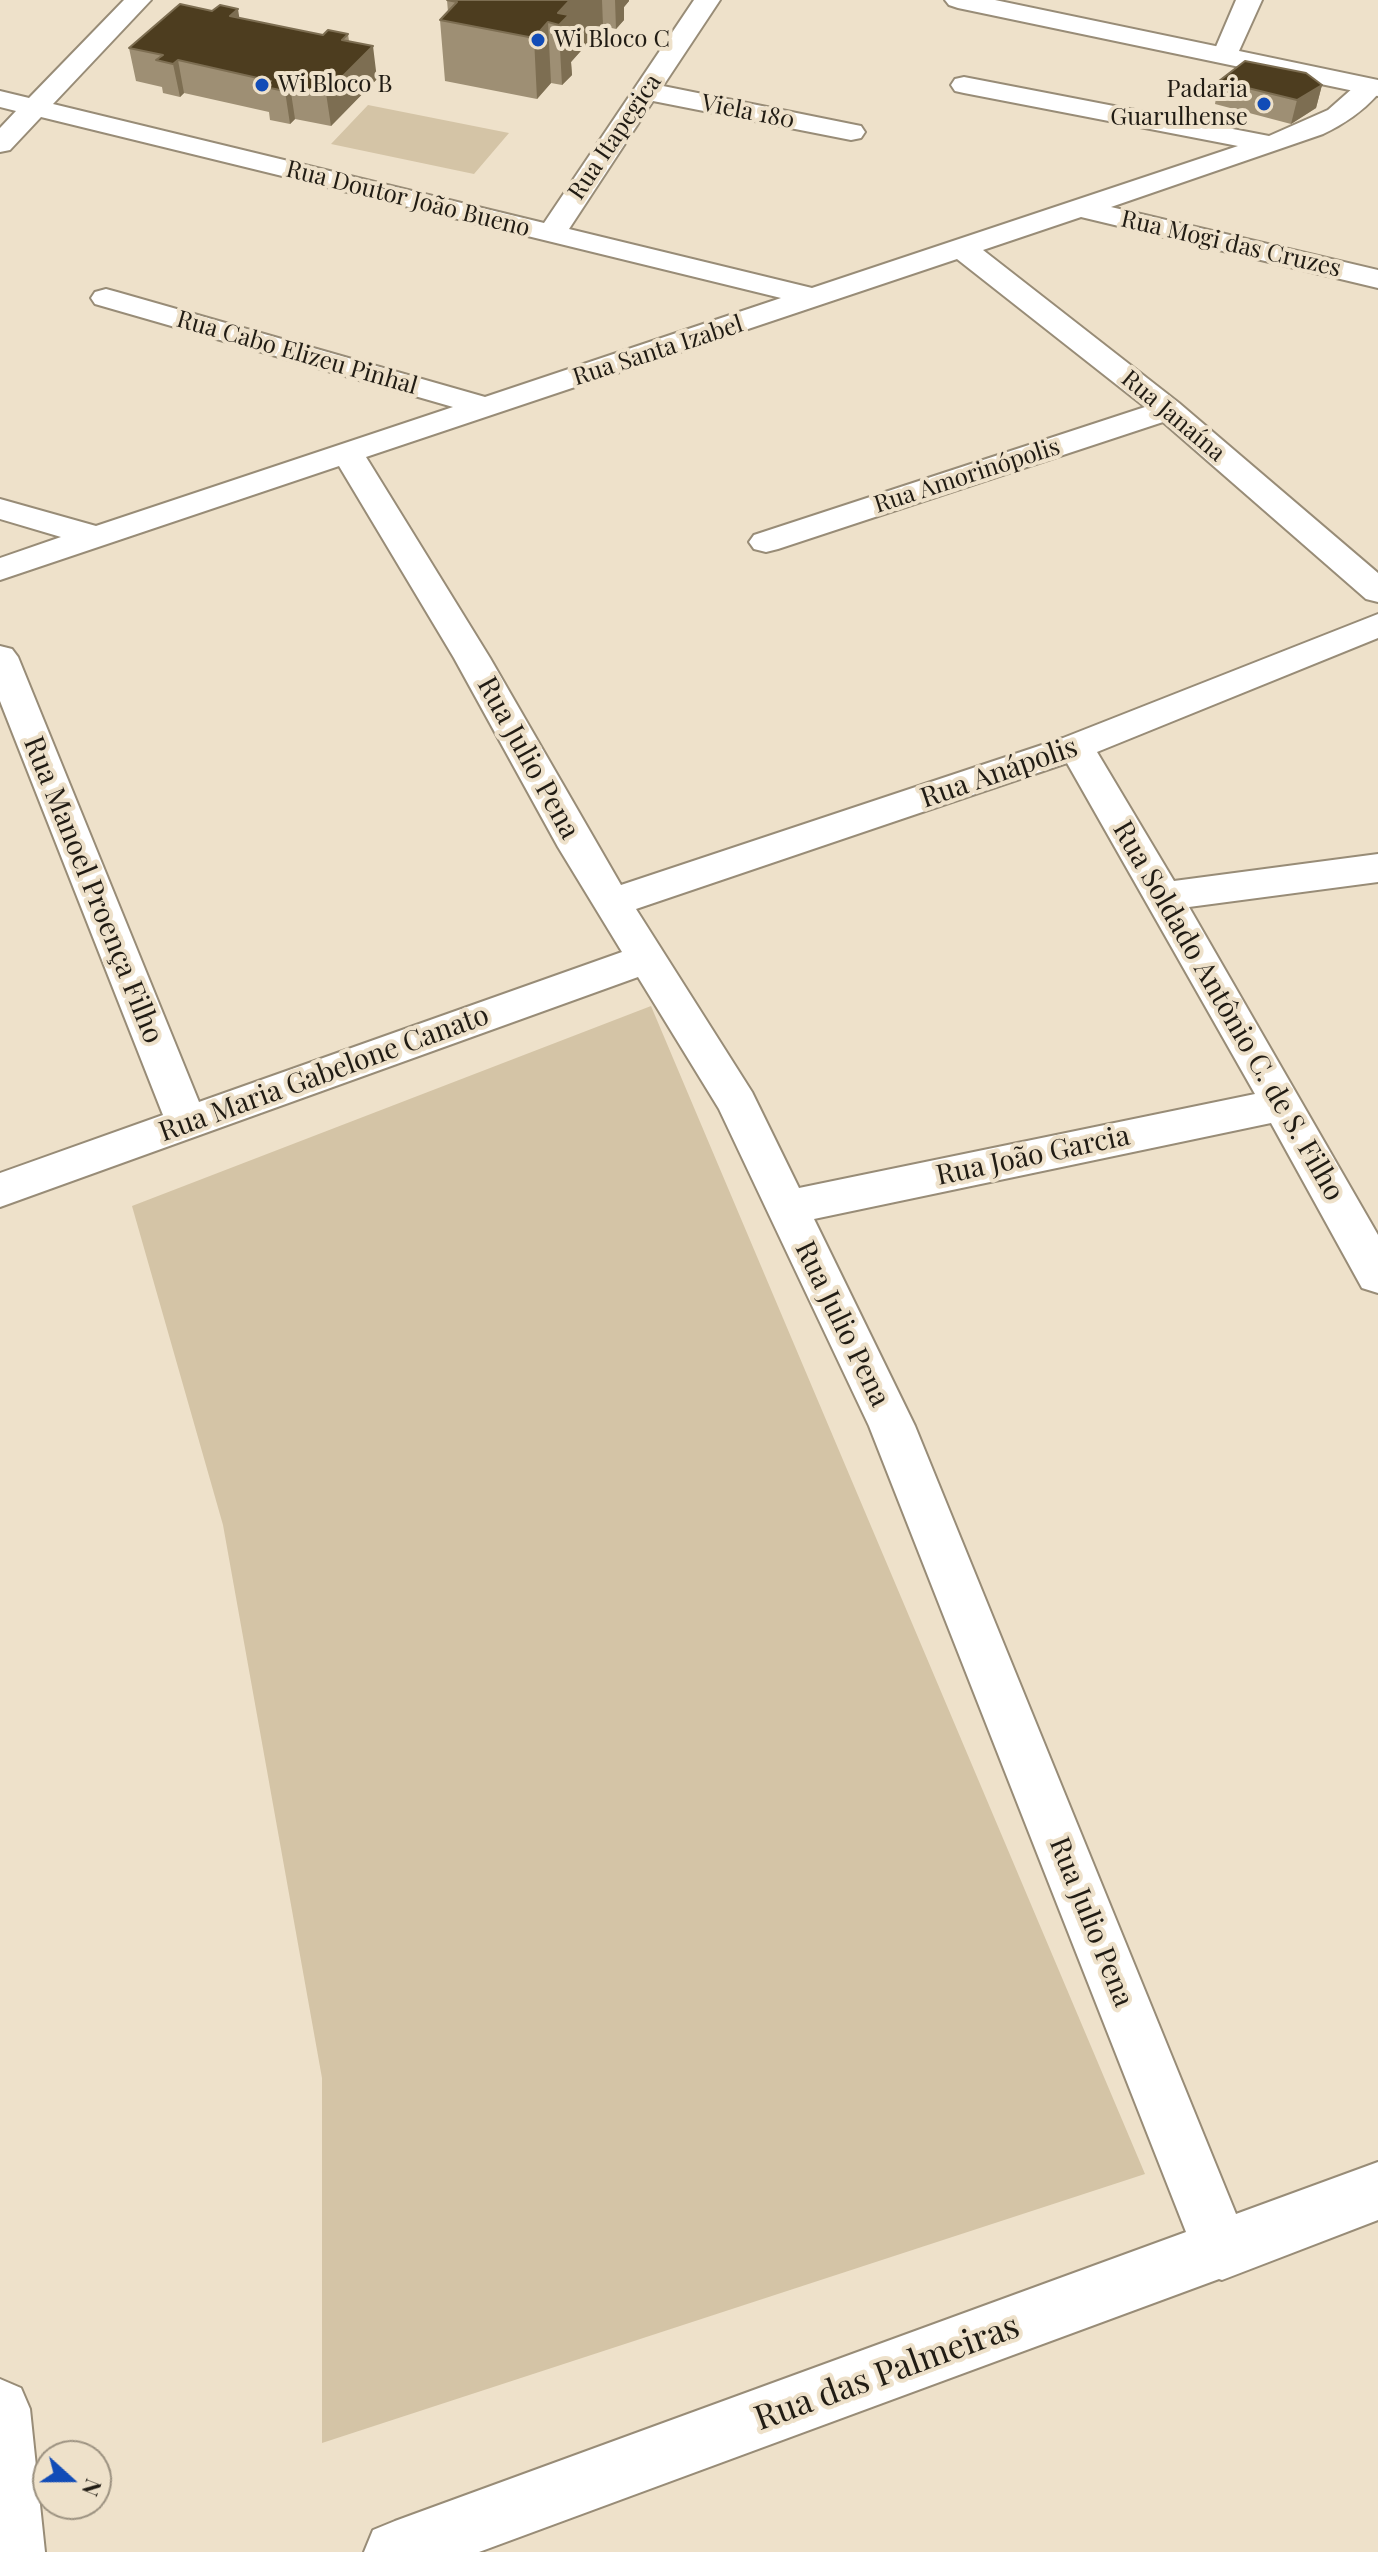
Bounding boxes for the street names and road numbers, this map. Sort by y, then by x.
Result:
street label: Rua Itapegica [562,69,668,205]
street label: Viela 180 [699,89,797,135]
street label: Rua Doutor João Bueno [283,155,533,243]
street label: Rua Mogi das Cruzes [1118,205,1344,283]
street label: Rua Cabo Elizeu Pinhal [173,305,421,401]
street label: Rua Santa Izabel [569,310,747,392]
street label: Rua Janaína [1115,364,1231,468]
street label: Rua Amorinópolis [870,432,1064,520]
street label: Rua Julio Pena [470,671,586,845]
street label: Rua Anápolis [916,730,1082,816]
street label: Rua Manoel Proença Filho [16,732,170,1048]
street label: Rua Soldado Antônio C. de S. Filho [1105,815,1351,1207]
street label: Rua Maria Gabelone Canato [154,999,494,1149]
street label: Rua João Garcia [933,1119,1133,1193]
street label: Rua Julio Pena [787,1236,897,1412]
street label: Rua Julio Pena [1042,1832,1140,2012]
street label: Rua das Palmeiras [749,2306,1025,2440]

